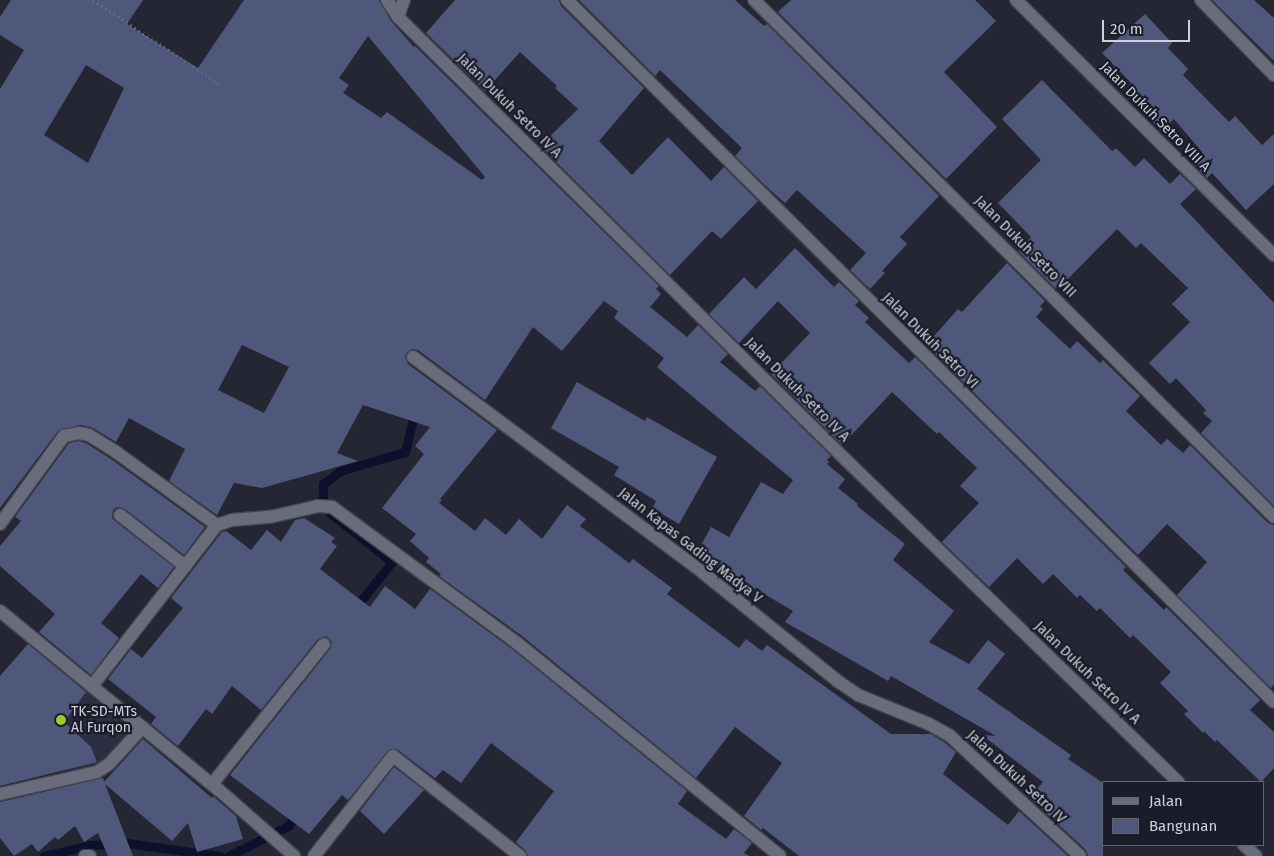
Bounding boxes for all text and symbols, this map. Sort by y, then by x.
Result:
scale bar [1104,10,1192,42]
text: 20 m [1110,20,1143,38]
street label: Jalan Dukuh Setro IV A [453,50,565,162]
street label: Jalan Dukuh Setro VIII A [1096,58,1214,176]
street label: Jalan Dukuh Setro VIII [971,193,1079,301]
street label: Jalan Dukuh Setro VI [879,290,981,392]
street label: Jalan Dukuh Setro IV A [741,334,853,446]
street label: Jalan Kapas Gading Madya V [615,485,765,607]
street label: Jalan Dukuh Setro IV A [1031,618,1143,728]
place label: TK-SD-MTs Al Furqon [71,704,137,736]
marker: TK-SD-MTs Al Furqon [55,714,67,726]
street label: Jalan Dukuh Setro IV [963,727,1069,827]
legend [1102,781,1264,846]
text: Jalan [1149,792,1183,810]
text: Bangunan [1149,817,1217,835]

